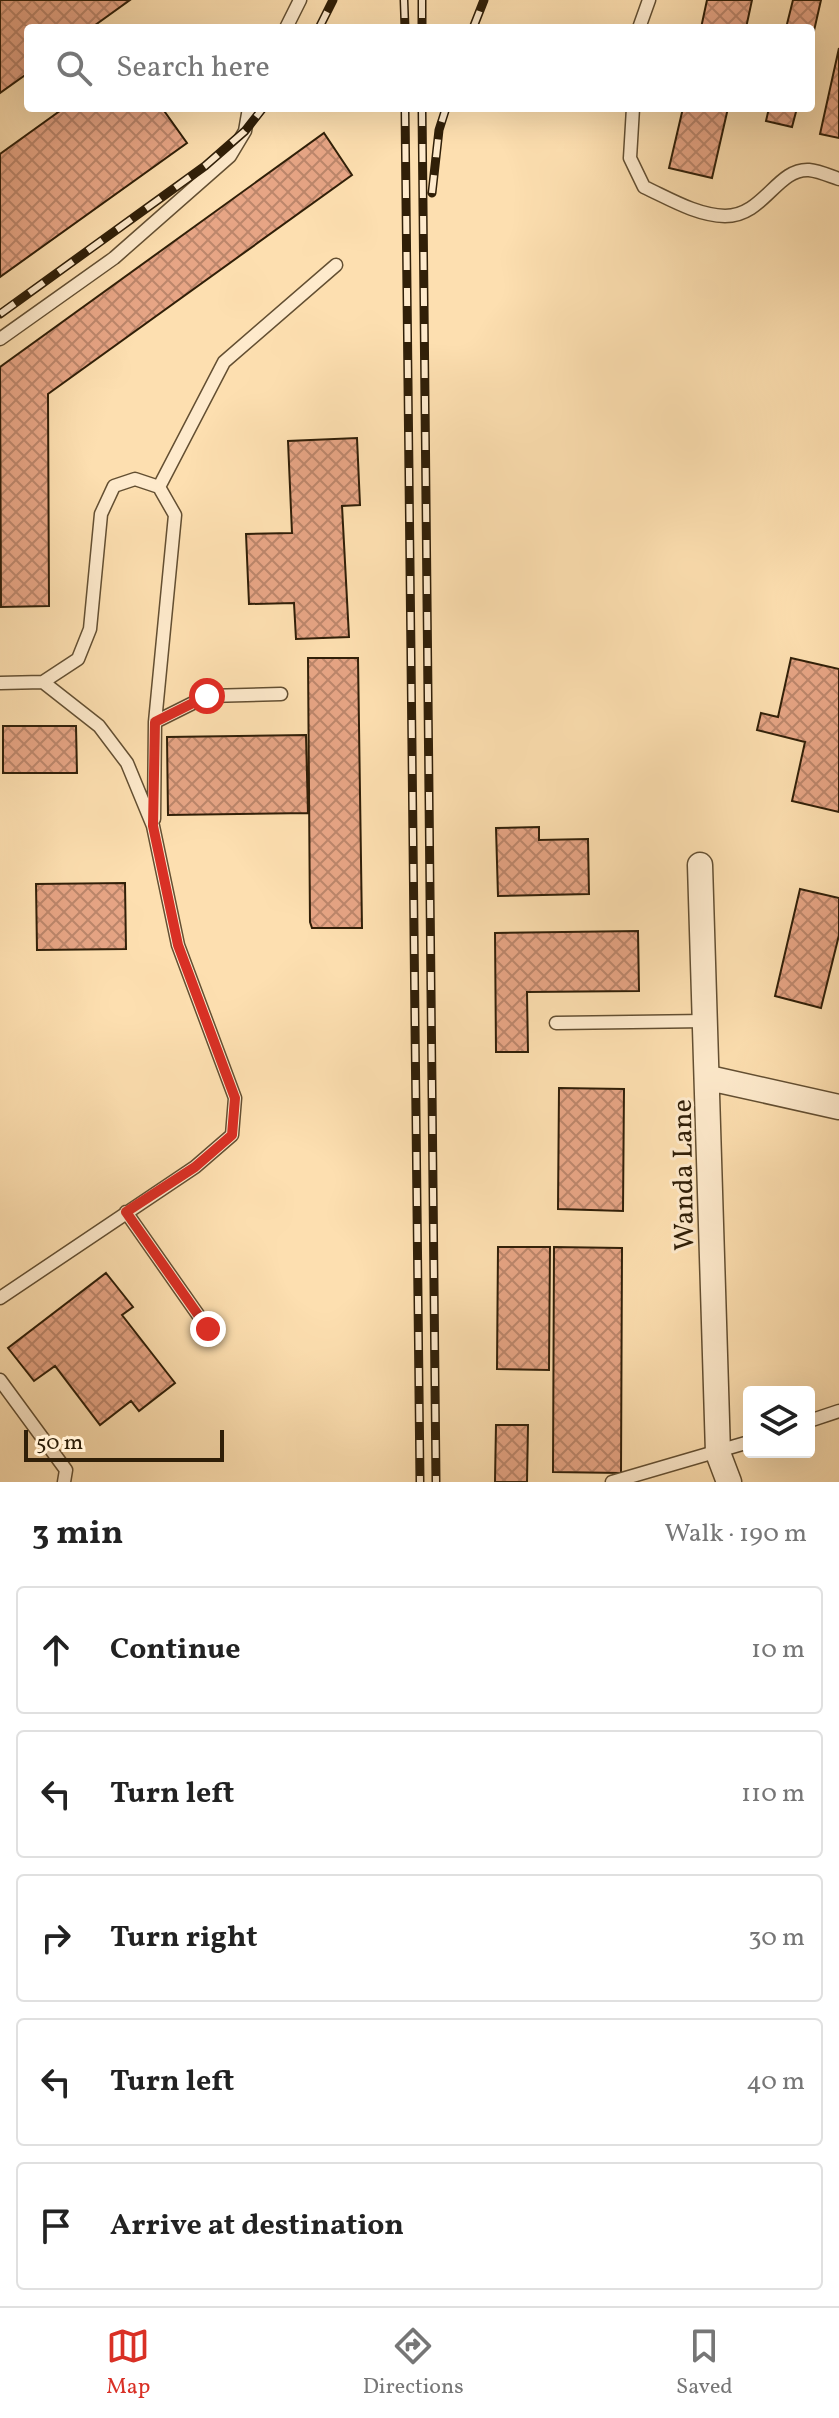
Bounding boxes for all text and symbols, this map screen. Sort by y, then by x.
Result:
search box [24,24,815,112]
icon: search [52,46,96,90]
text: Search here [116,47,270,89]
route start [189,678,225,714]
street label: Wanda Lane [664,1099,705,1251]
route end [190,1311,226,1347]
map controls [743,1386,815,1458]
button: layers [743,1386,815,1458]
scale bar [24,1426,224,1462]
text: 50 m [36,1428,83,1459]
text: 3 min [32,1511,123,1558]
text: Walk · 190 m [664,1516,807,1552]
icon: ahead [34,1628,78,1672]
text: Continue [110,1629,241,1671]
text: 10 m [751,1632,805,1668]
icon: left [34,1772,78,1816]
text: Turn left [110,1773,234,1815]
text: 110 m [741,1776,805,1812]
icon: right [34,1916,78,1960]
text: Turn right [110,1917,258,1959]
text: 30 m [748,1920,805,1956]
icon: left [34,2060,78,2104]
text: Turn left [110,2061,234,2103]
text: 40 m [746,2064,805,2100]
icon: arrive [34,2204,78,2248]
text: Arrive at destination [110,2205,404,2247]
tab: Map [106,2324,150,2403]
tab: Directions [363,2324,464,2403]
tab: Saved [676,2324,733,2403]

